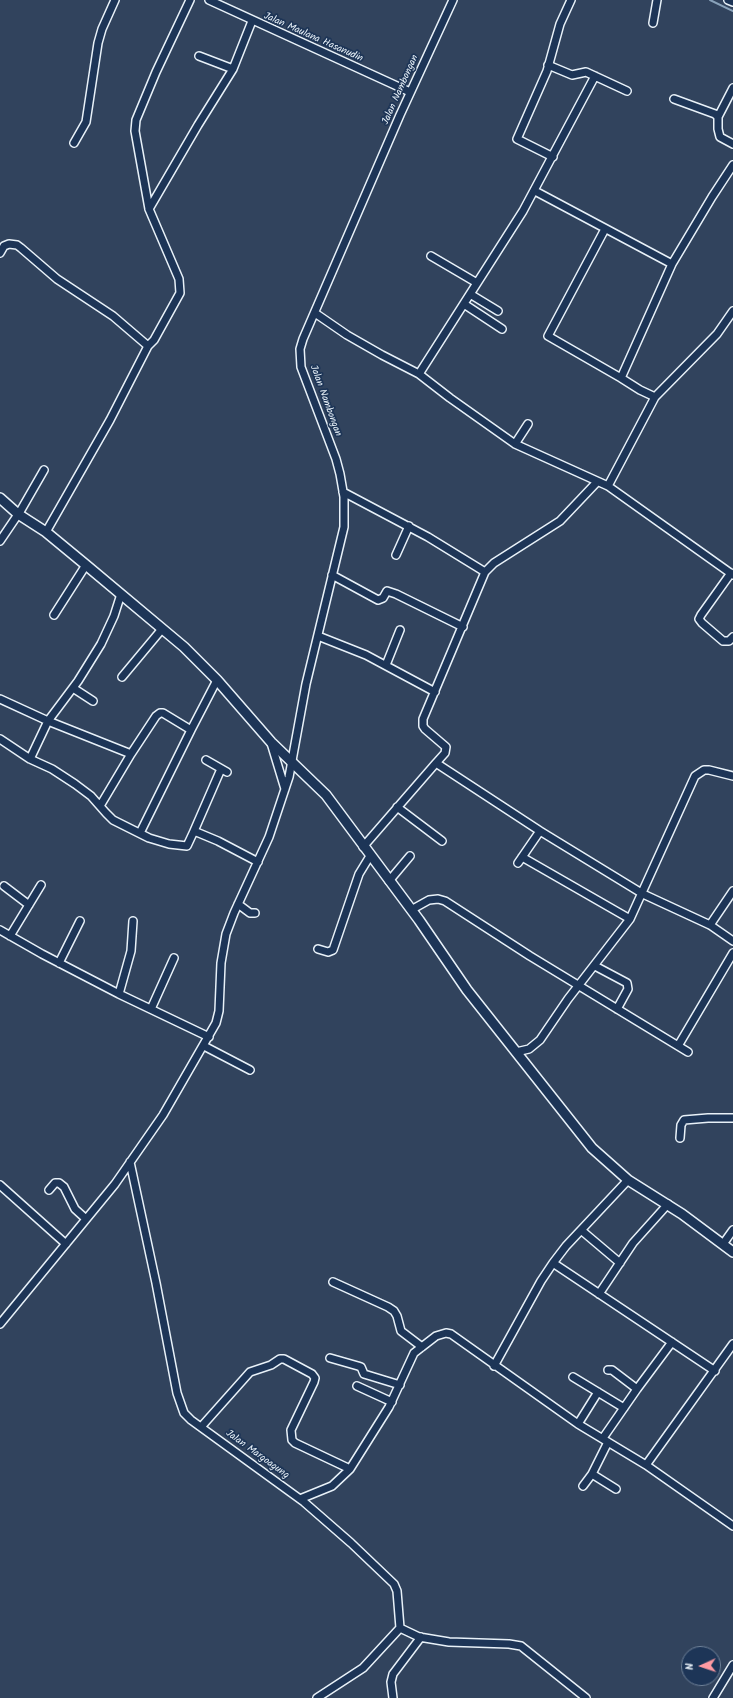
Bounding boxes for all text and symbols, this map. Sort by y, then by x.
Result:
street label: Jalan Maulana Hasanudin [261,11,365,65]
street label: Jalan Nambongan [380,53,422,127]
street label: Jalan Nambongan [307,364,343,438]
street label: Jalan Margoagung [223,1428,291,1482]
north arrow [681,1646,721,1686]
text: N [681,1663,699,1671]

